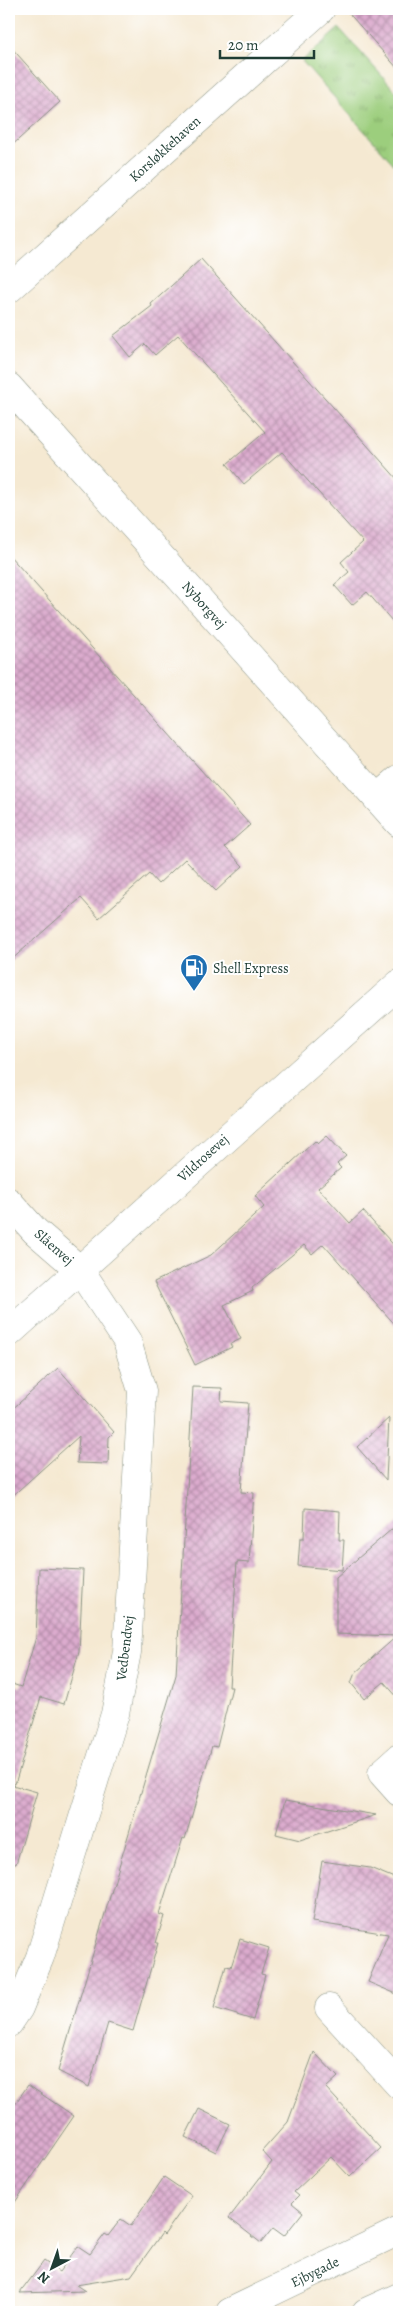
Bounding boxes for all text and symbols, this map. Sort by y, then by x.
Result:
scale bar [220,28,314,60]
text: 20 m [228,35,259,55]
street label: Korsløkkehaven [125,112,205,186]
street label: Nyborgvej [177,577,231,633]
fuel station icon: Shell Express [179,953,209,992]
place label: Shell Express [213,959,289,978]
street label: Vildrosevej [173,1130,233,1187]
street label: Slåenvej [30,1225,78,1269]
street label: Vedbendvej [111,1614,138,1683]
north arrow [28,2244,78,2294]
street label: Ejbygade [288,2252,342,2292]
text: N [34,2267,54,2288]

